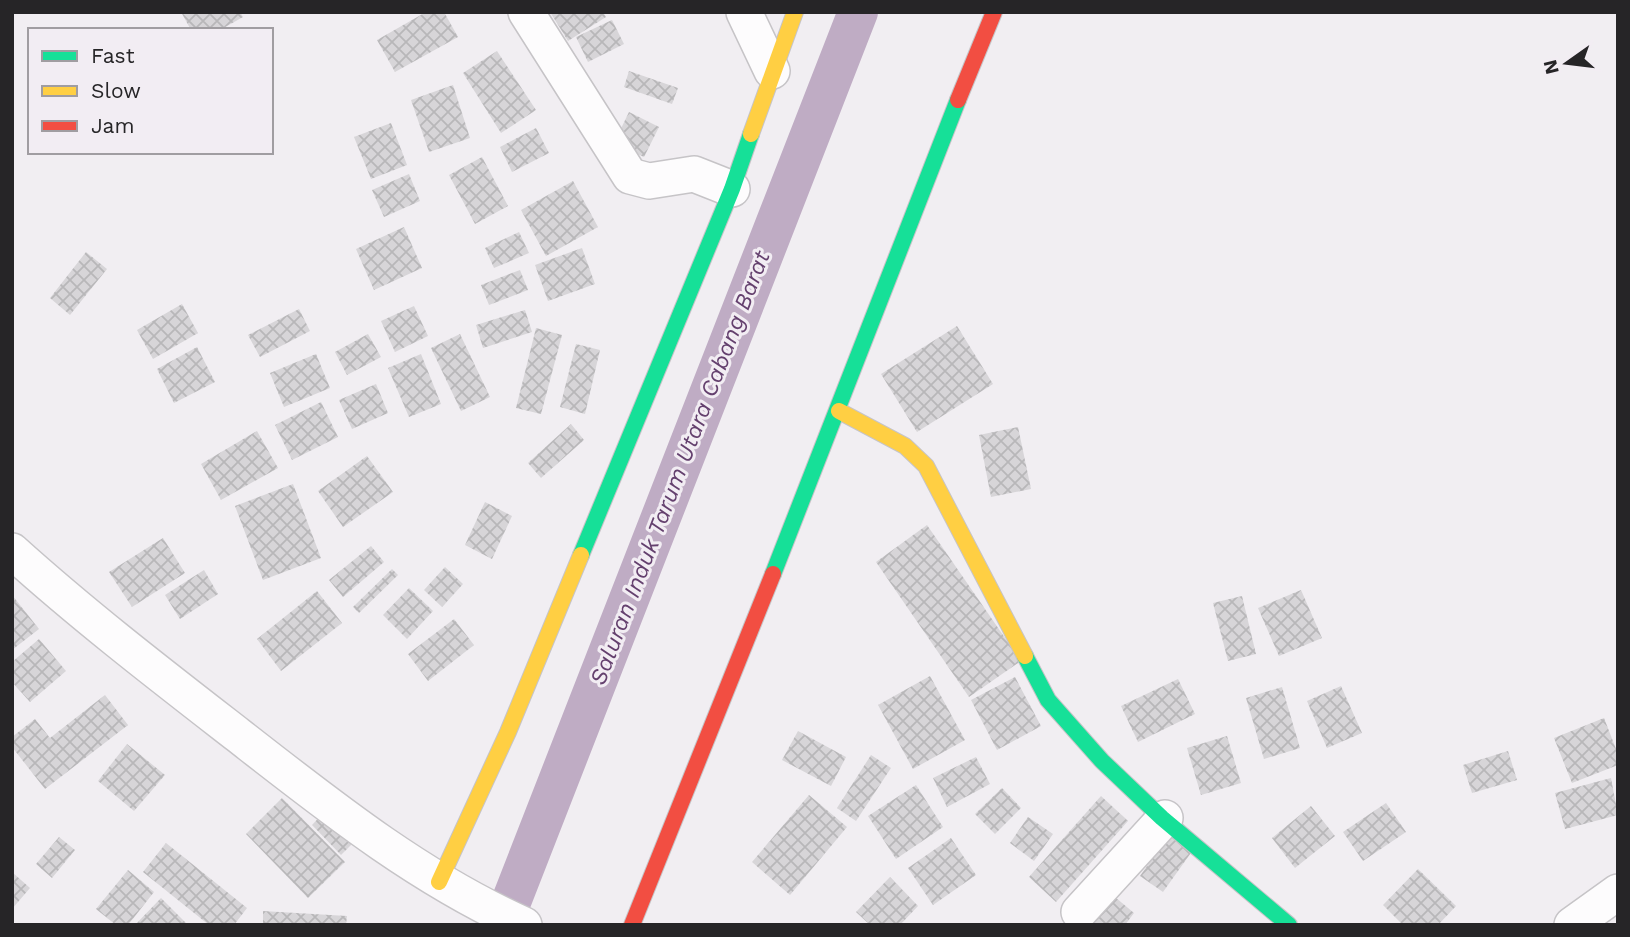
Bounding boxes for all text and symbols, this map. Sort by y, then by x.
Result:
legend [28,28,273,154]
north arrow [1532,28,1602,98]
text: Fast [91,43,135,68]
text: N [1538,57,1564,77]
text: Slow [91,78,141,103]
text: Jam [91,113,134,138]
water label: Saluran Induk Tarum Utara Cabang Barat [584,246,776,689]

